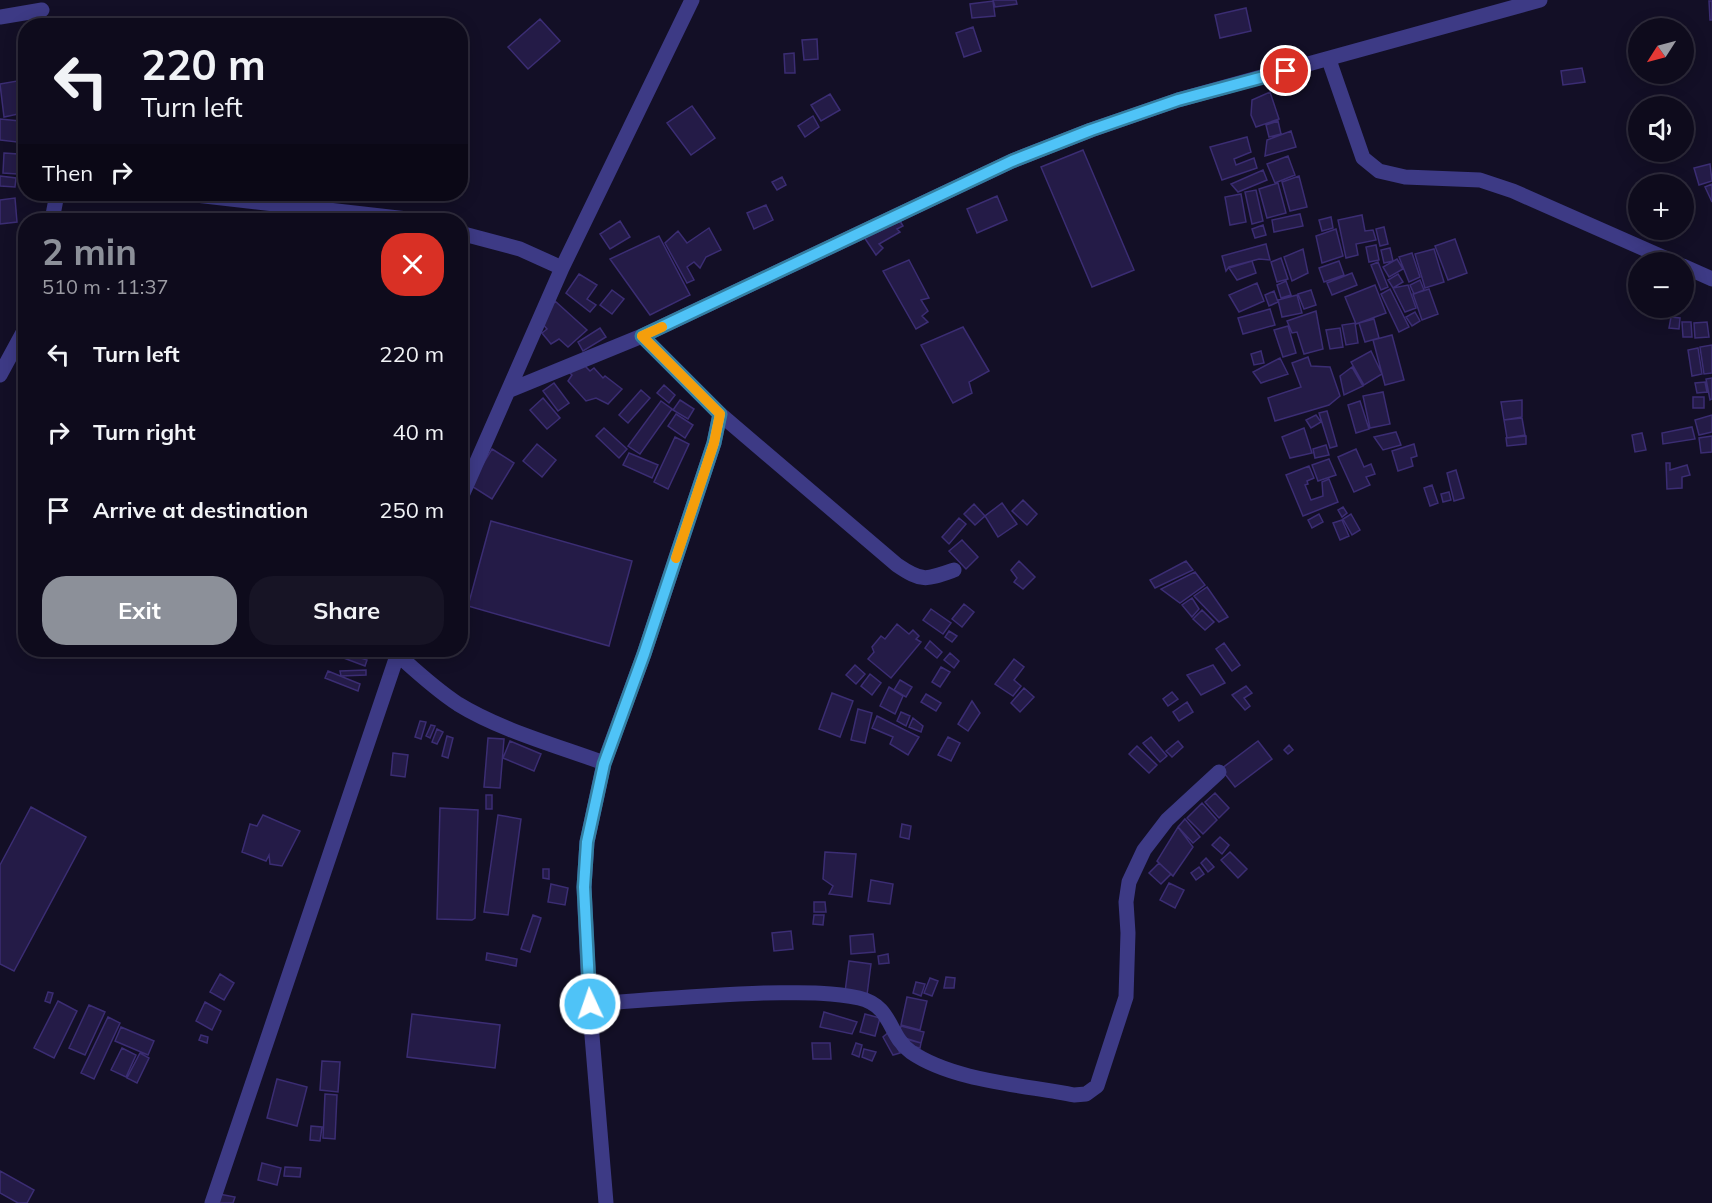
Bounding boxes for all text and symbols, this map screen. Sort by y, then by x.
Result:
north arrow [1628,18,1694,84]
map controls [1628,18,1694,318]
text: 220 m [141,38,266,91]
icon: left [42,42,120,120]
pin [1260,45,1311,96]
icon: arrive [1269,54,1302,87]
text: Turn left [141,90,243,124]
button: sound [1628,96,1694,162]
icon: right [105,156,138,189]
text: Then [42,159,93,187]
button: + [1628,174,1694,240]
text: 2 min [42,229,137,274]
button: close [381,233,444,296]
button: − [1628,252,1694,318]
text: 510 m · 11:37 [42,274,168,299]
icon: left [42,338,75,371]
text: Turn left [93,340,180,368]
text: 220 m [379,340,444,368]
icon: right [42,416,75,449]
text: Turn right [93,418,196,446]
text: 40 m [393,418,444,446]
icon: arrive [42,494,75,527]
text: Arrive at destination [93,496,308,524]
text: 250 m [379,496,444,524]
button: Exit [42,576,237,645]
button: Share [249,576,444,645]
position arrow [558,972,622,1036]

